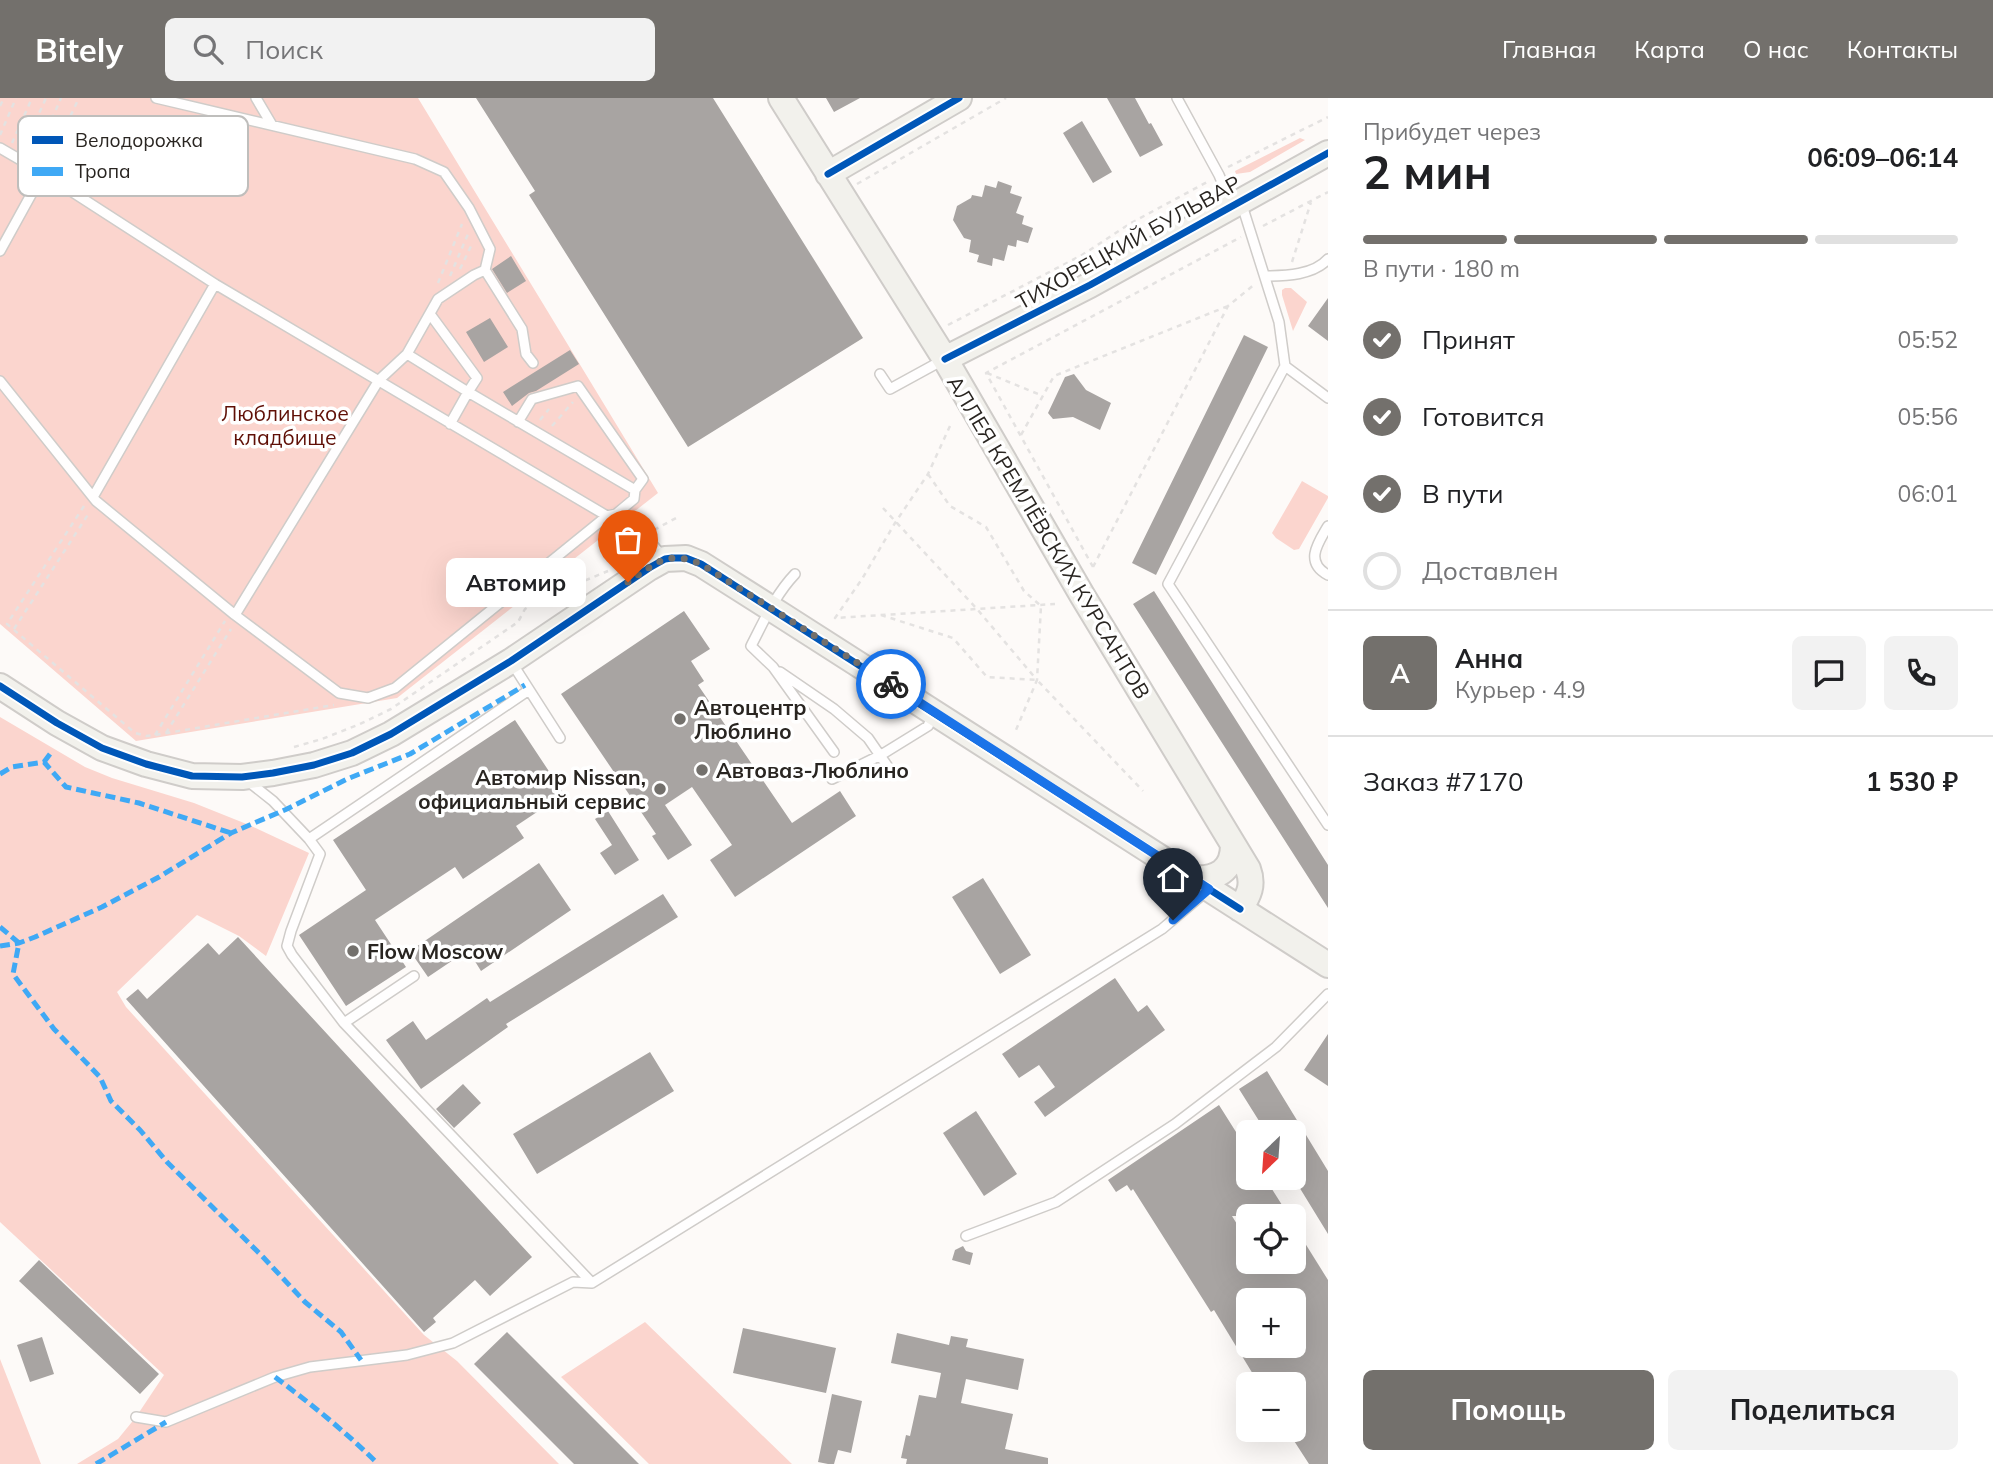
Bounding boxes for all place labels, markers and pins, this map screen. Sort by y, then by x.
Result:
pin [598,510,658,582]
callout: Автомир [446,558,586,606]
place label: Автоцентр Люблино [694,694,807,744]
marker: Автоцентр Люблино [672,711,688,727]
place label: Автоваз-Люблино [716,757,909,783]
marker: Автоваз-Люблино [694,762,710,778]
place label: Автомир Nissan, официальный сервис [418,764,646,814]
marker: Автомир Nissan, официальный сервис [652,781,668,797]
pin [1143,848,1203,920]
place label: Flow Moscow [367,938,504,964]
marker: Flow Moscow [345,943,361,959]

